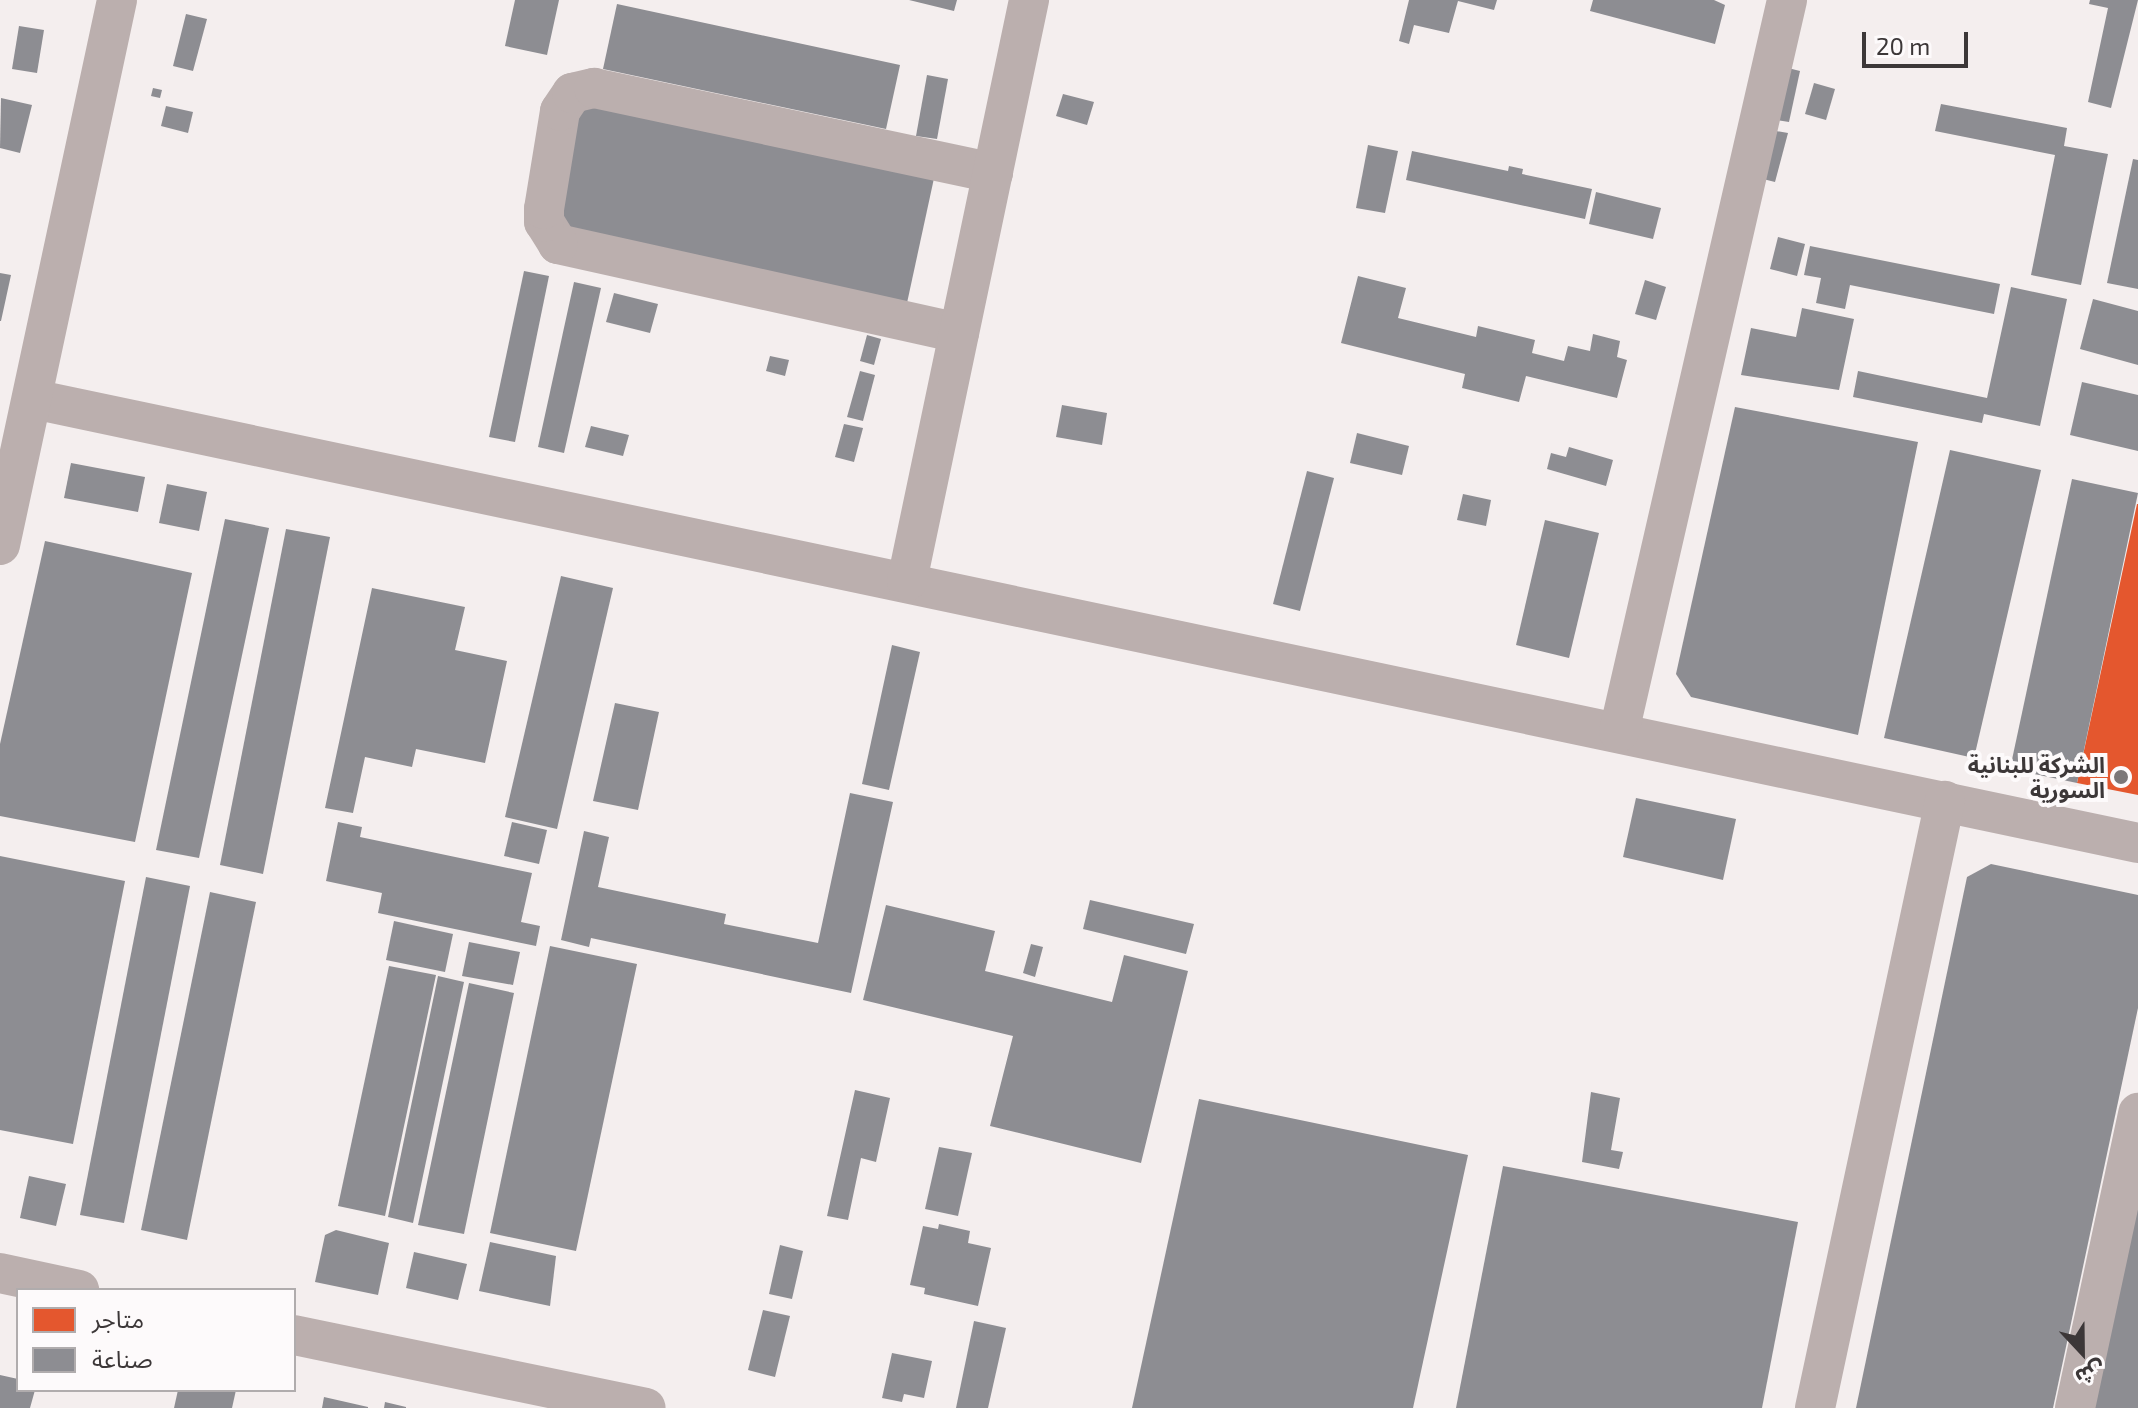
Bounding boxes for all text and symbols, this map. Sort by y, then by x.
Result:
scale bar [1866,16,1972,66]
text: 20 m [1876,31,1930,60]
place label: الشركة للبنانية السورية [1968,751,2105,802]
marker: الشركة للبنانية السورية [2112,768,2130,786]
legend [16,1288,296,1392]
text: متاجر [92,1304,144,1333]
north arrow [2042,1312,2122,1392]
text: صناعة [92,1344,153,1373]
text: ش [2072,1357,2110,1392]

